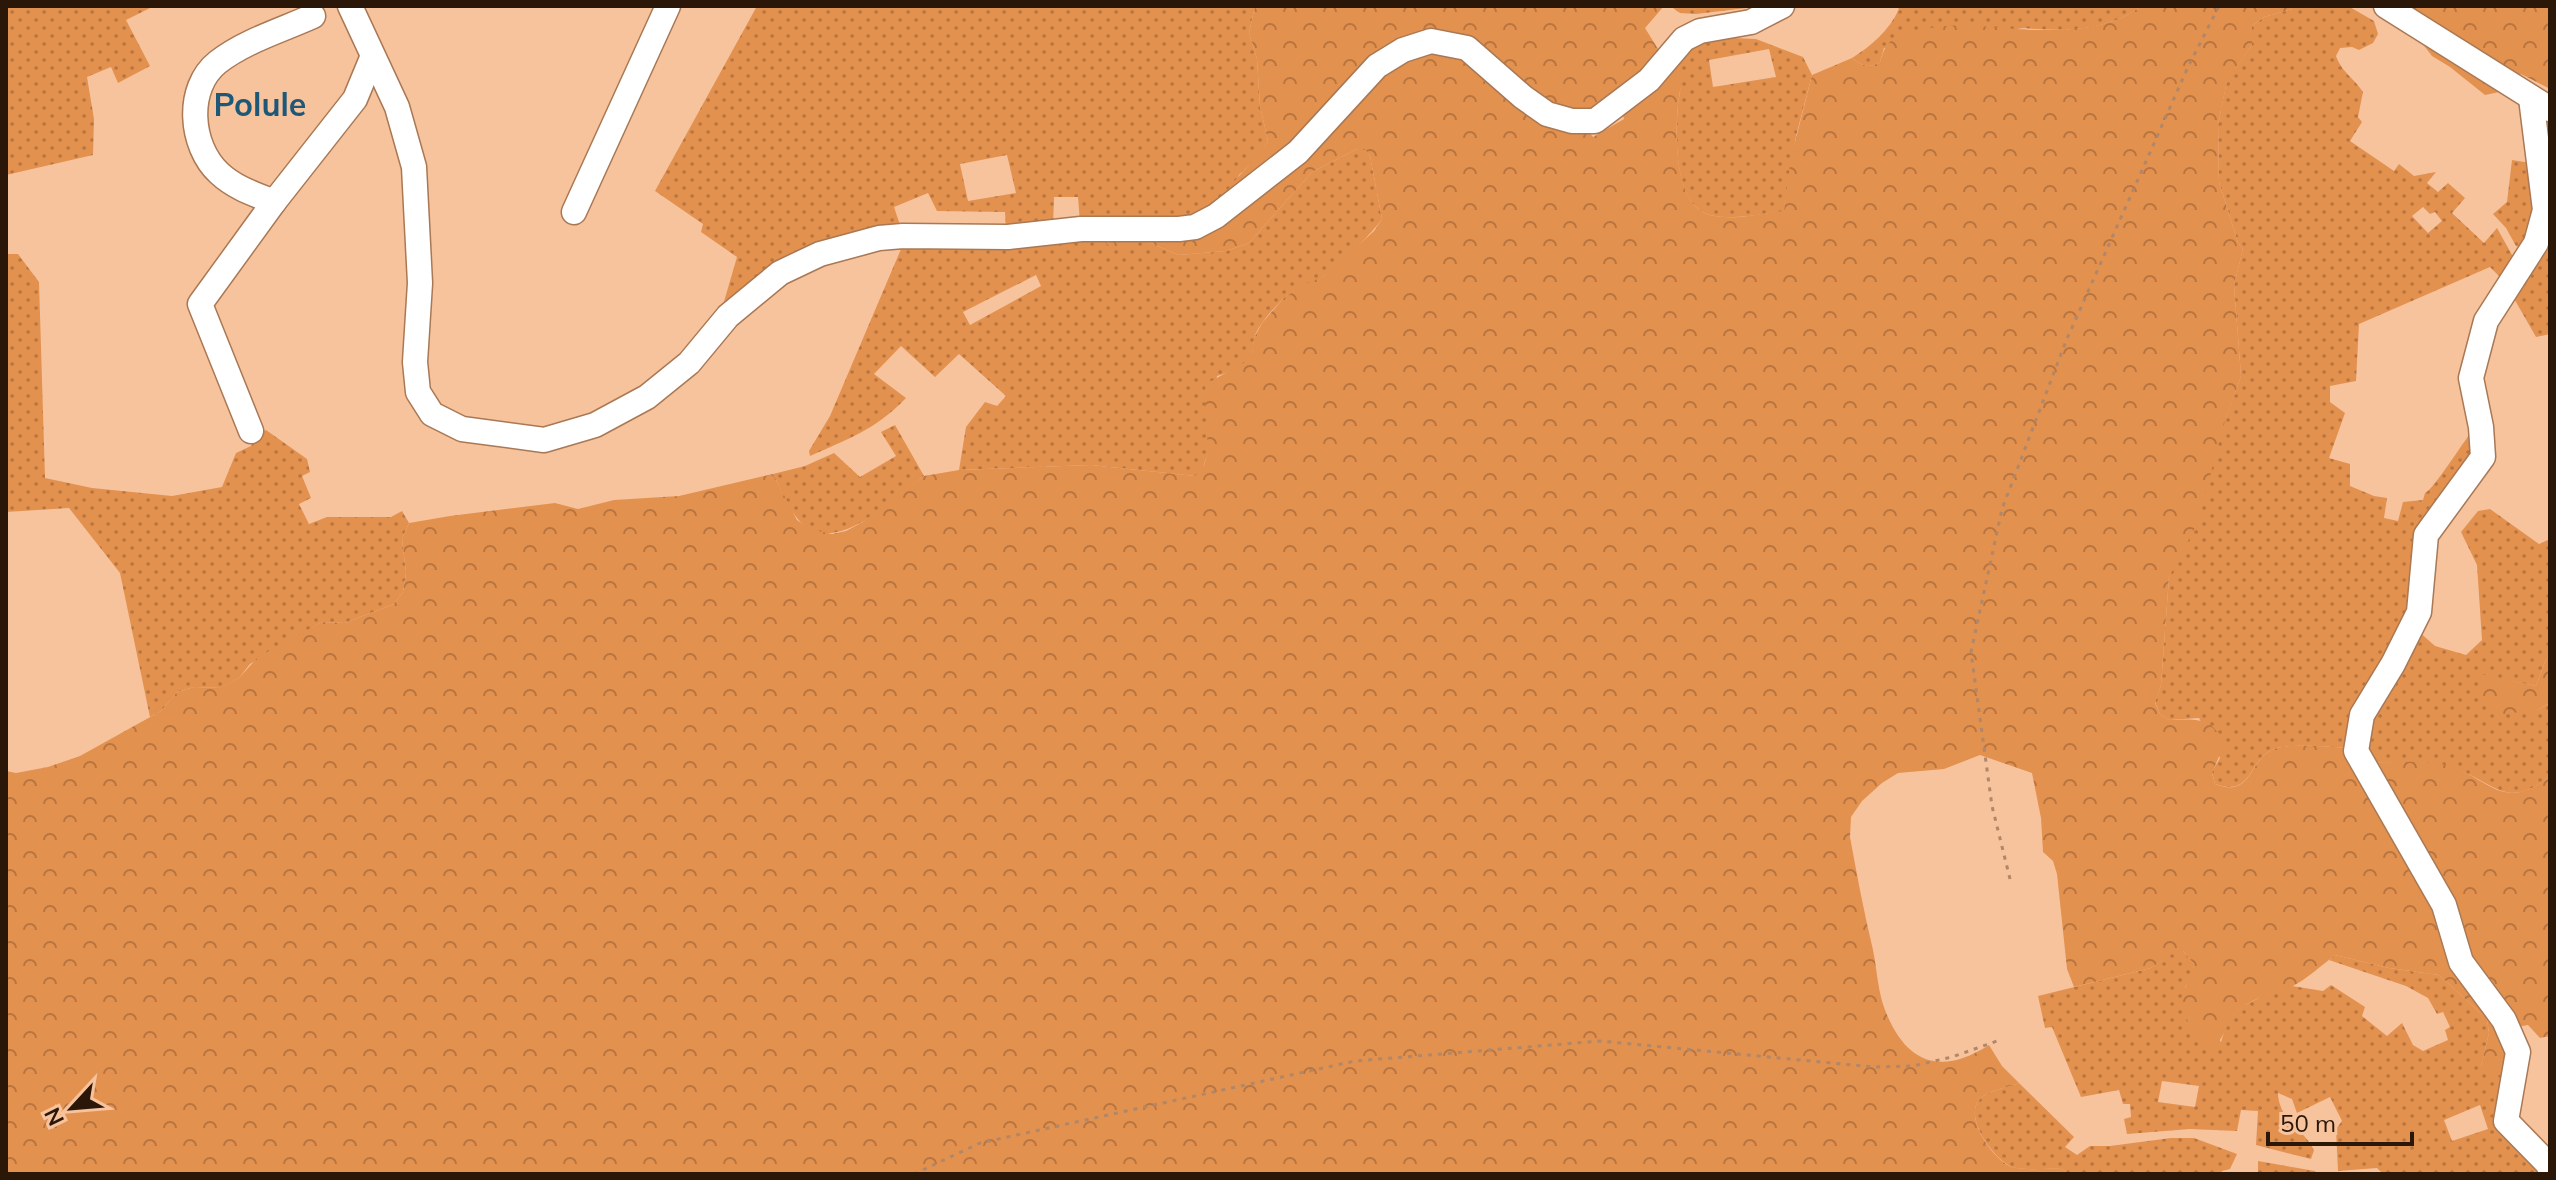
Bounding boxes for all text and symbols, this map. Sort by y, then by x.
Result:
district label: Polule [214,84,306,124]
north arrow [32,1068,112,1148]
scale bar [2268,1096,2412,1146]
text: N [38,1103,70,1130]
text: 50 m [2280,1108,2336,1138]

